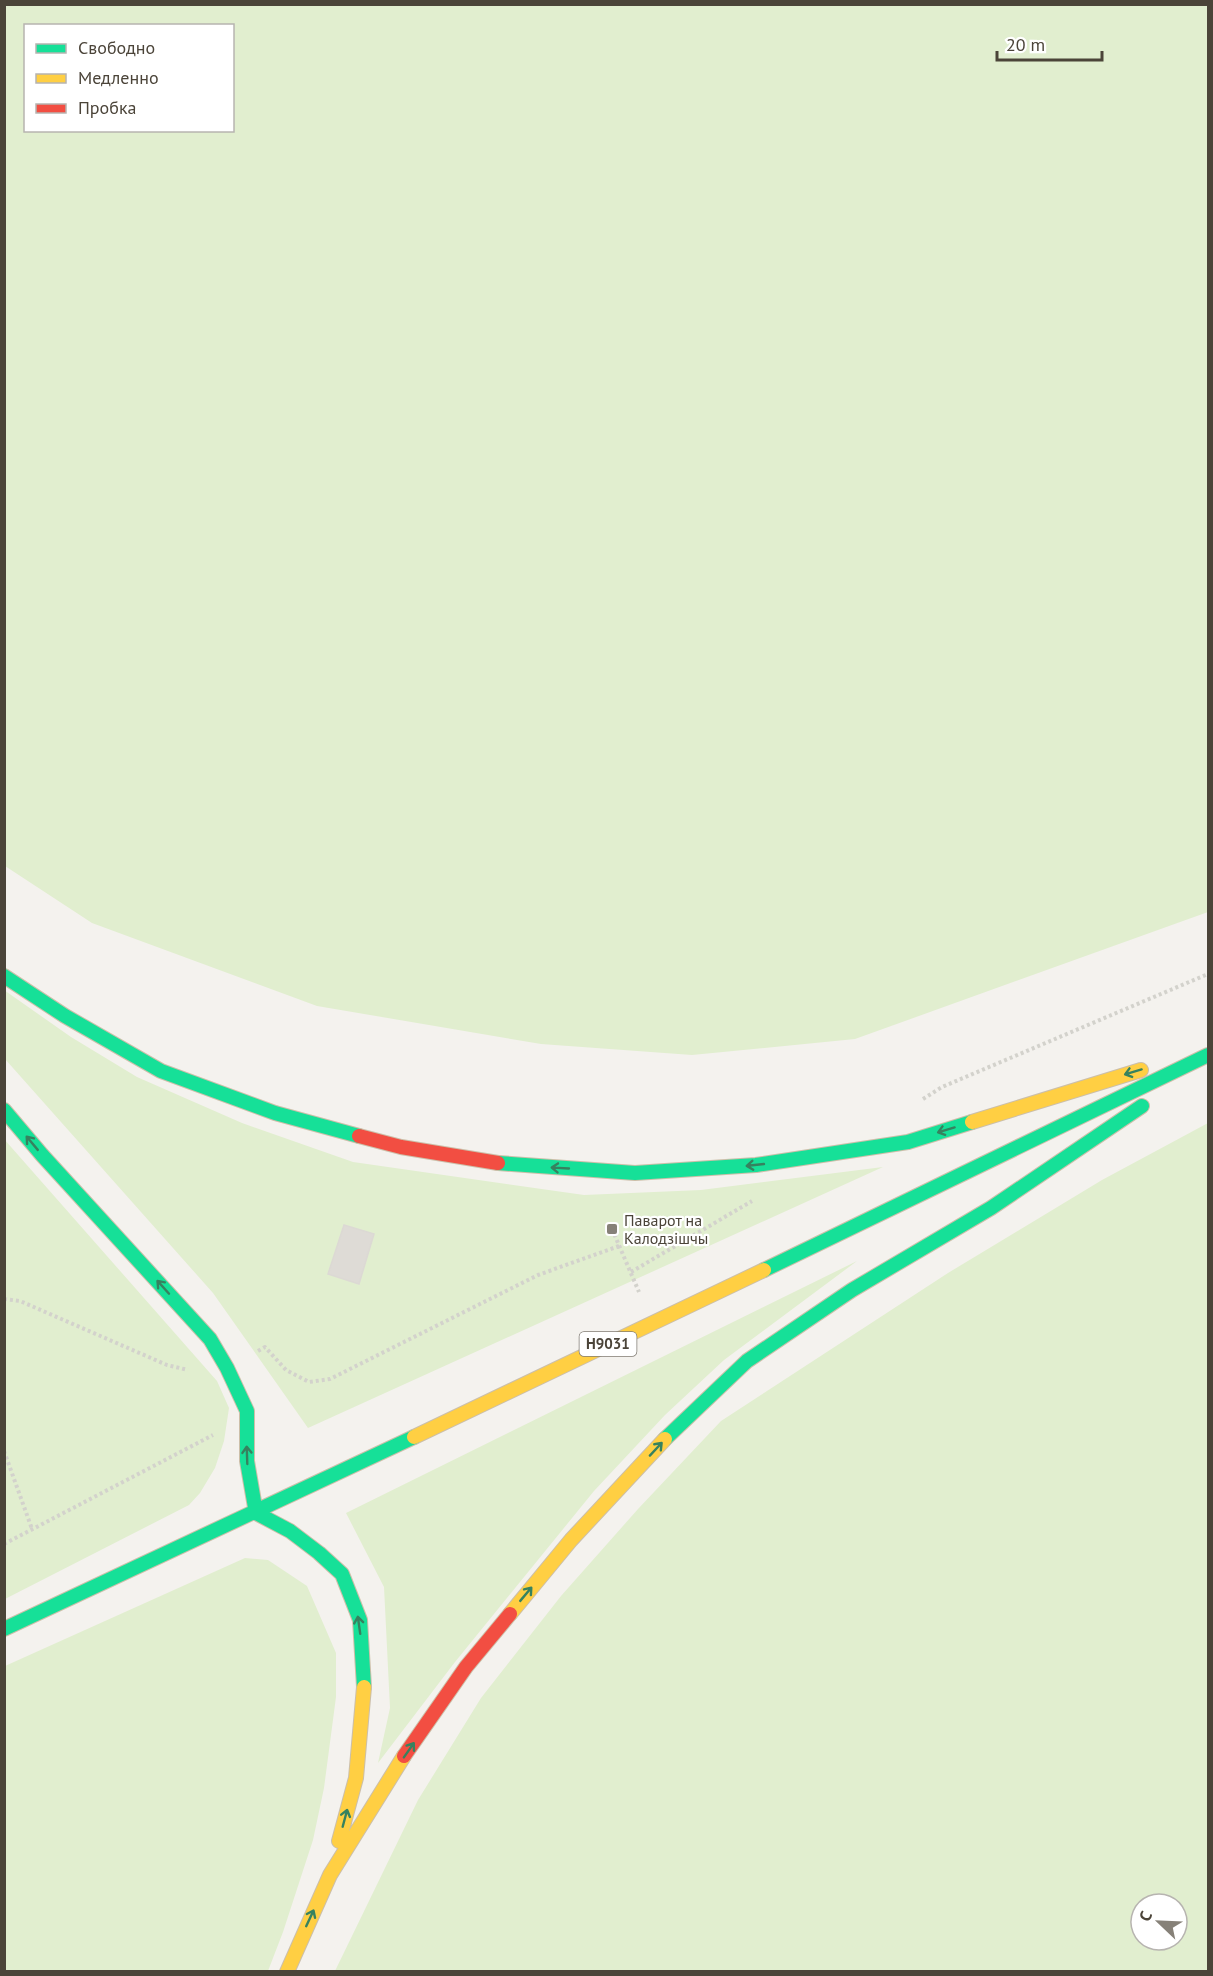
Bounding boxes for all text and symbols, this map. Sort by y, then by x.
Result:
legend [24,24,234,132]
scale bar [997,24,1102,62]
text: 20 m [1006,33,1045,56]
text: Свободно [78,36,155,59]
text: Медленно [78,66,159,89]
text: Пробка [78,96,136,119]
one-way arrow [1124,1067,1143,1078]
one-way arrow [937,1125,956,1136]
one-way arrow [25,1136,39,1151]
one-way arrow [746,1160,765,1171]
one-way arrow [551,1163,571,1174]
place label: Паварот на Калодзішчы [624,1210,708,1248]
marker: Паварот на Калодзішчы [605,1222,619,1236]
one-way arrow [156,1280,170,1295]
road number: Н9031 [580,1332,636,1356]
one-way arrow [649,1442,663,1457]
one-way arrow [242,1445,253,1465]
one-way arrow [519,1587,533,1602]
one-way arrow [354,1616,365,1635]
one-way arrow [403,1742,415,1759]
one-way arrow [340,1809,352,1828]
north arrow [1129,1892,1189,1952]
text: С [1134,1908,1156,1924]
one-way arrow [305,1909,317,1927]

